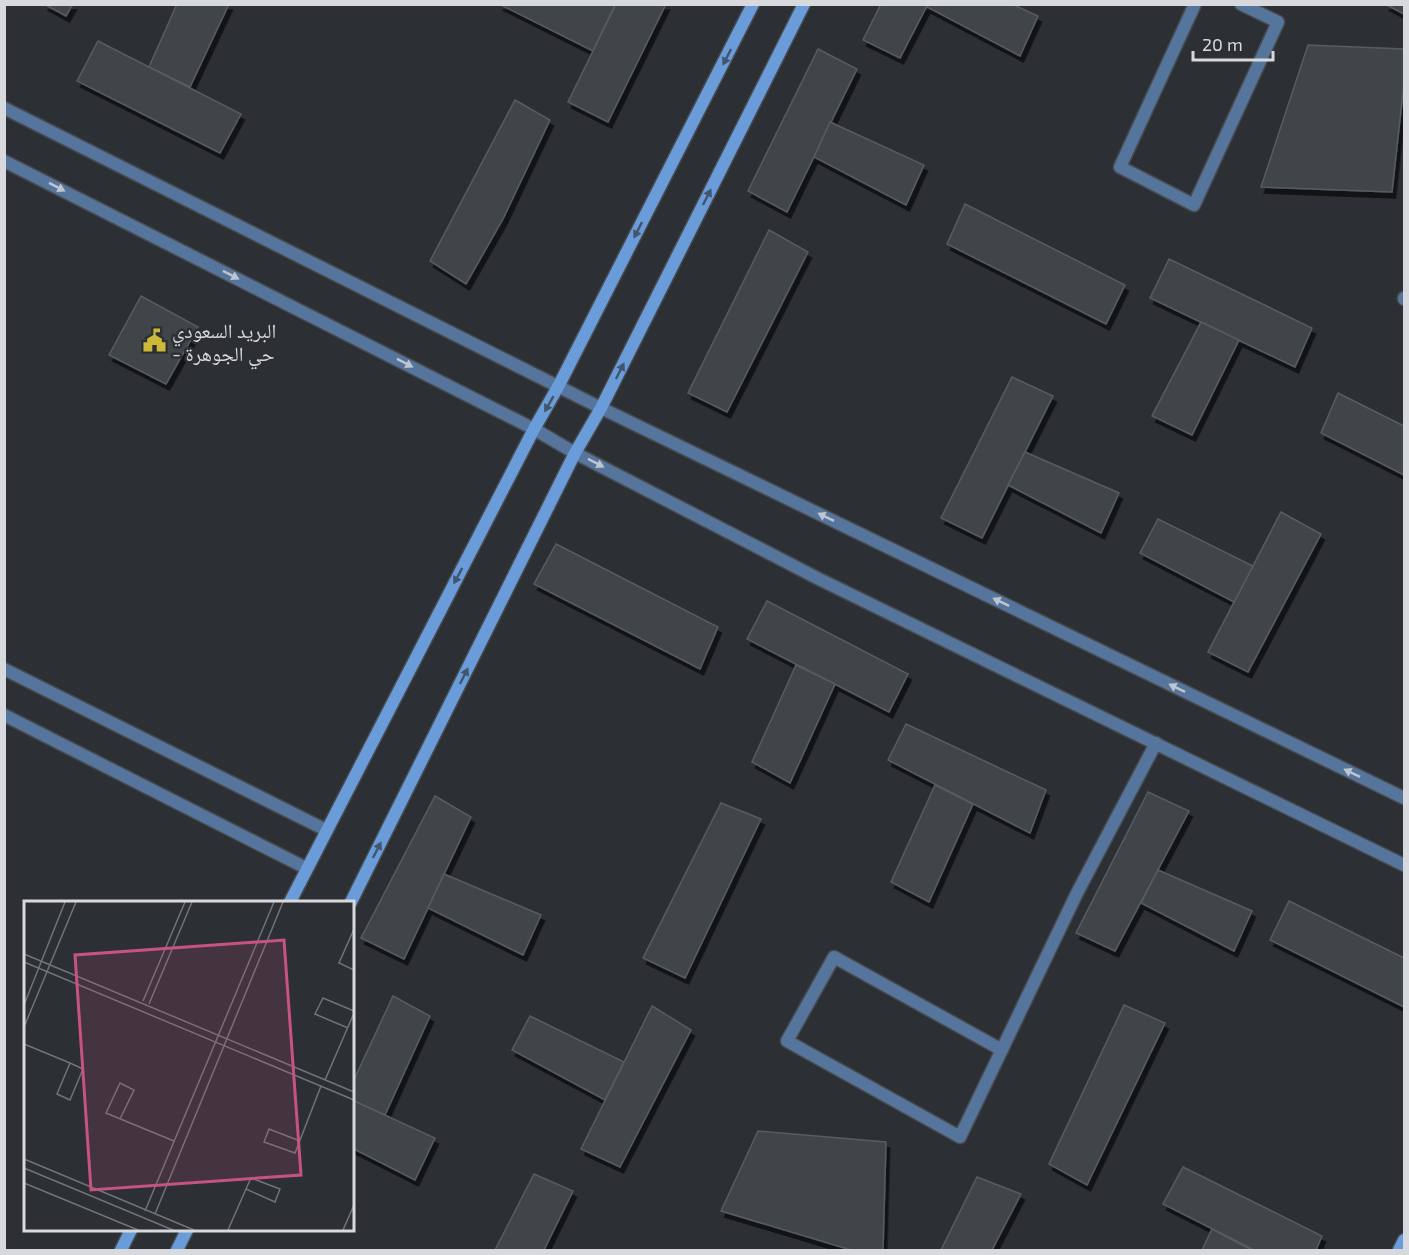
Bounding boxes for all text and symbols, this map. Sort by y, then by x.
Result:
scale bar [1193,24,1272,62]
text: 20 m [1202,33,1243,55]
one-way arrow [722,48,732,65]
one-way arrow [48,182,65,192]
one-way arrow [702,188,712,205]
one-way arrow [634,222,643,239]
one-way arrow [222,271,239,280]
place label: البريد السعودي - حي الجوهرة [172,318,276,370]
public building icon: البريد السعودي - حي الجوهرة [141,328,167,354]
one-way arrow [396,359,413,368]
one-way arrow [615,363,624,380]
one-way arrow [544,396,554,413]
one-way arrow [587,458,605,468]
one-way arrow [817,512,834,522]
one-way arrow [453,568,463,585]
one-way arrow [993,598,1010,607]
one-way arrow [459,667,469,684]
one-way arrow [1168,683,1185,692]
one-way arrow [1343,768,1360,777]
one-way arrow [372,842,382,859]
inset map [24,901,354,1231]

